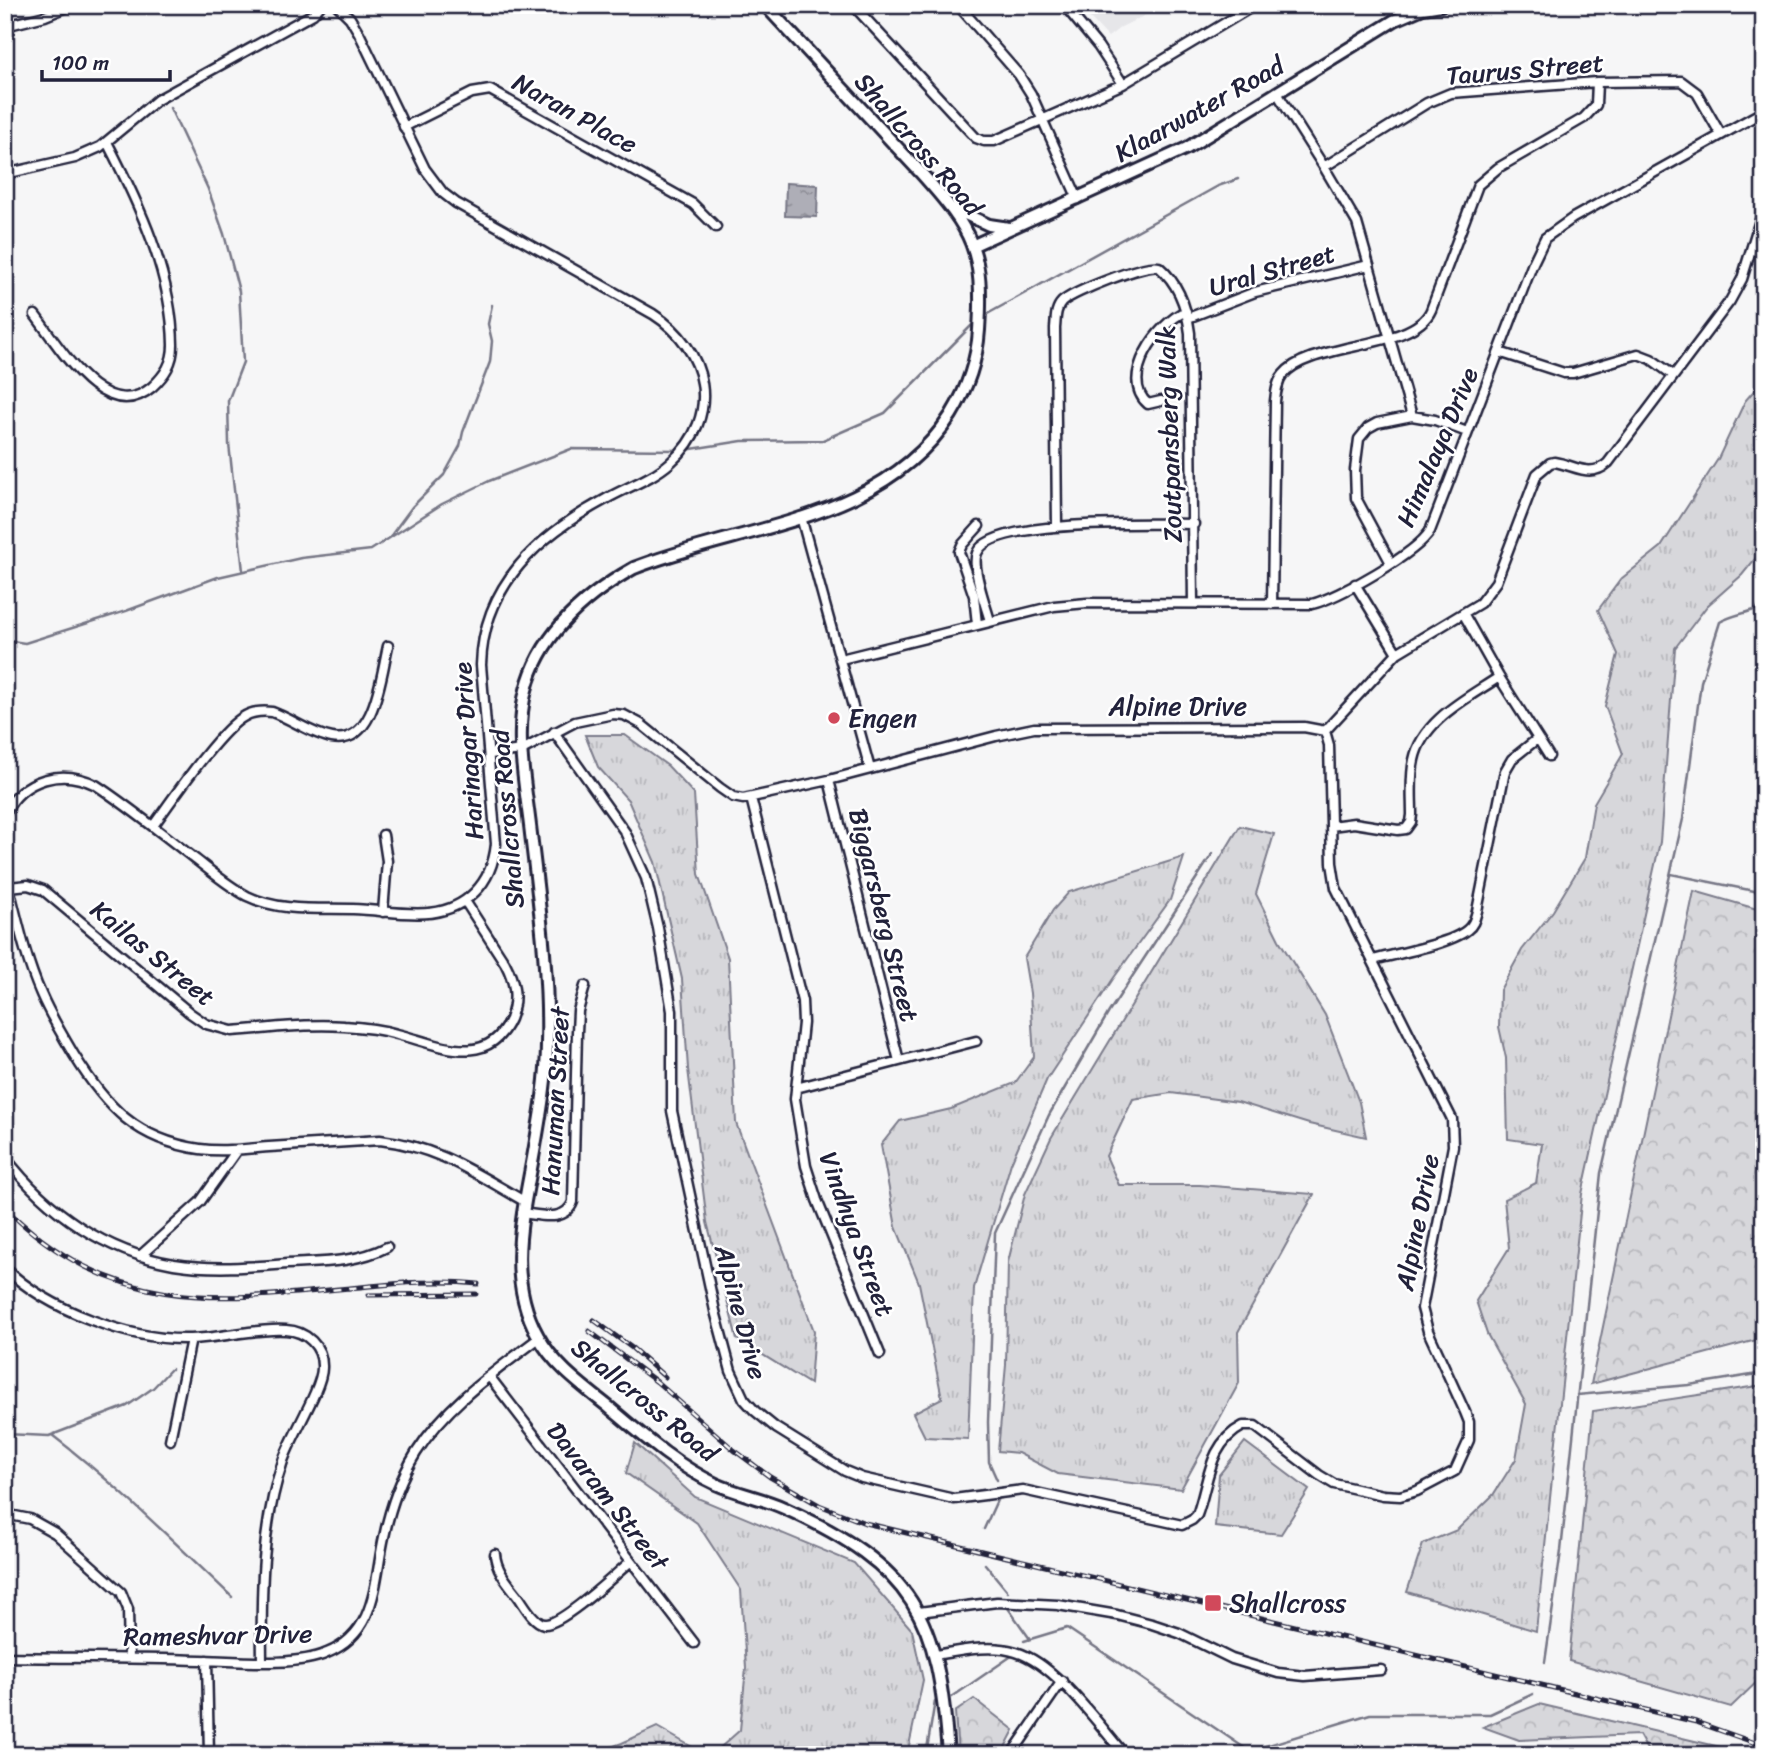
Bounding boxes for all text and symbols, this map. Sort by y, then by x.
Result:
scale bar [42,38,170,82]
street label: Taurus Street [1444,39,1606,99]
street label: Klaarwater Road [1105,42,1295,175]
text: 100 m [52,44,109,82]
street label: Naran Place [504,60,646,166]
street label: Shallcross Road [843,61,997,229]
street label: Ural Street [1203,230,1341,310]
street label: Zoutpansberg Walk [1142,324,1196,544]
street label: Himalaya Drive [1383,359,1492,534]
street label: Harinagar Drive [439,660,497,841]
street label: Alpine Drive [1108,683,1247,729]
place label: Engen [848,695,917,741]
marker: Engen [826,710,842,726]
street label: Shallcross Road [476,725,538,910]
street label: Biggarsberg Street [835,803,933,1027]
street label: Kailas Street [80,888,226,1018]
street label: Hanuman Street [527,1004,583,1197]
street label: Vindhya Street [806,1145,908,1323]
street label: Alpine Drive [1381,1150,1453,1295]
street label: Alpine Drive [701,1238,781,1385]
street label: Shallcross Road [561,1326,731,1476]
street label: Davaram Street [535,1411,682,1582]
place label: Shallcross [1229,1580,1347,1626]
marker: Shallcross [1203,1593,1223,1613]
street label: Rameshvar Drive [123,1610,313,1660]

